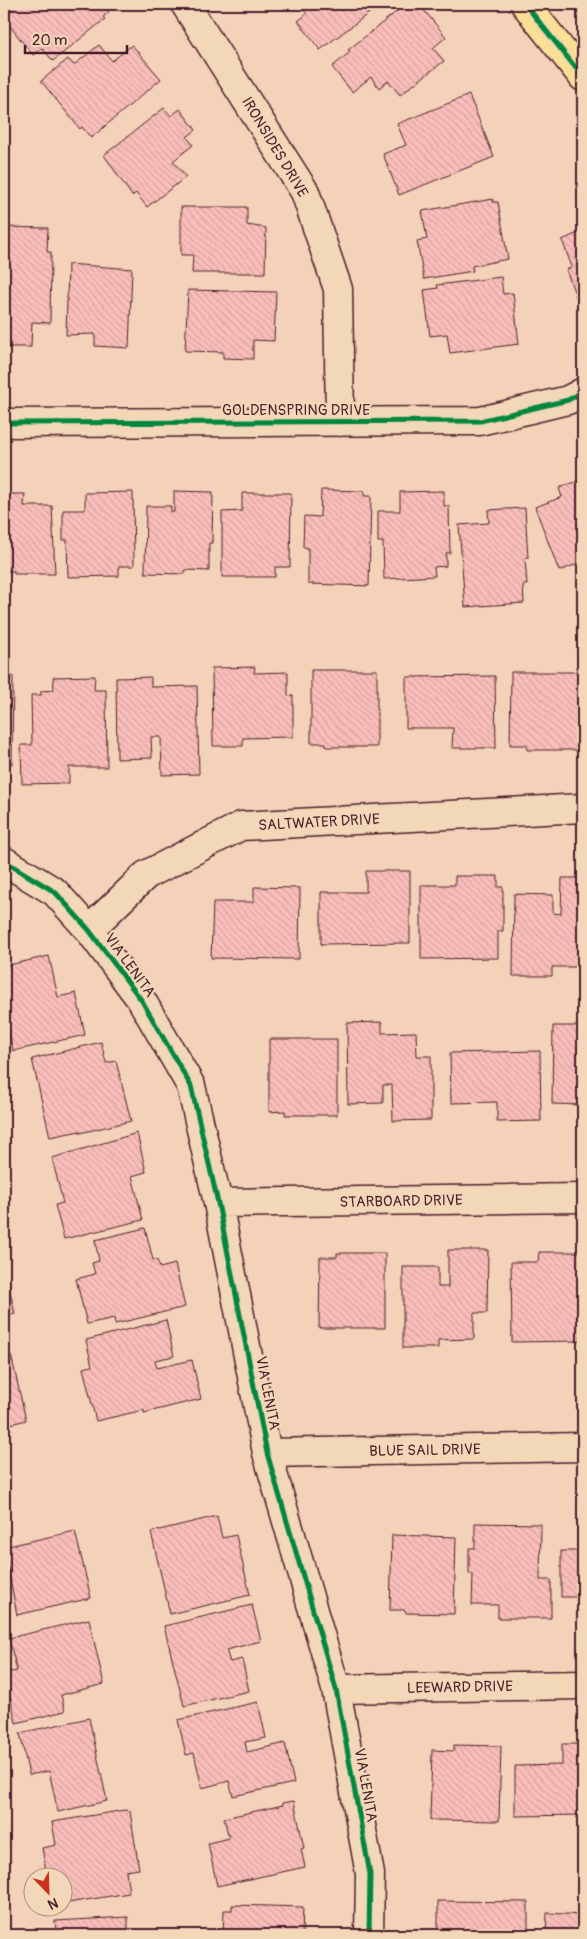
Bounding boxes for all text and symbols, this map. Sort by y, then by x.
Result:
scale bar [25,22,128,54]
text: 20 m [32,31,67,50]
street label: IRONSIDES DRIVE [237,94,312,201]
street label: GOLDENSPRING DRIVE [222,401,370,420]
street label: SALTWATER DRIVE [258,810,380,835]
street label: VIA LENITA [100,929,159,1001]
street label: STARBOARD DRIVE [339,1191,463,1212]
street label: VIA LENITA [251,1355,284,1432]
street label: BLUE SAIL DRIVE [369,1440,481,1461]
street label: LEEWARD DRIVE [407,1677,513,1698]
street label: VIA LENITA [350,1747,381,1824]
north arrow [22,1866,72,1916]
text: N [45,1894,61,1913]

